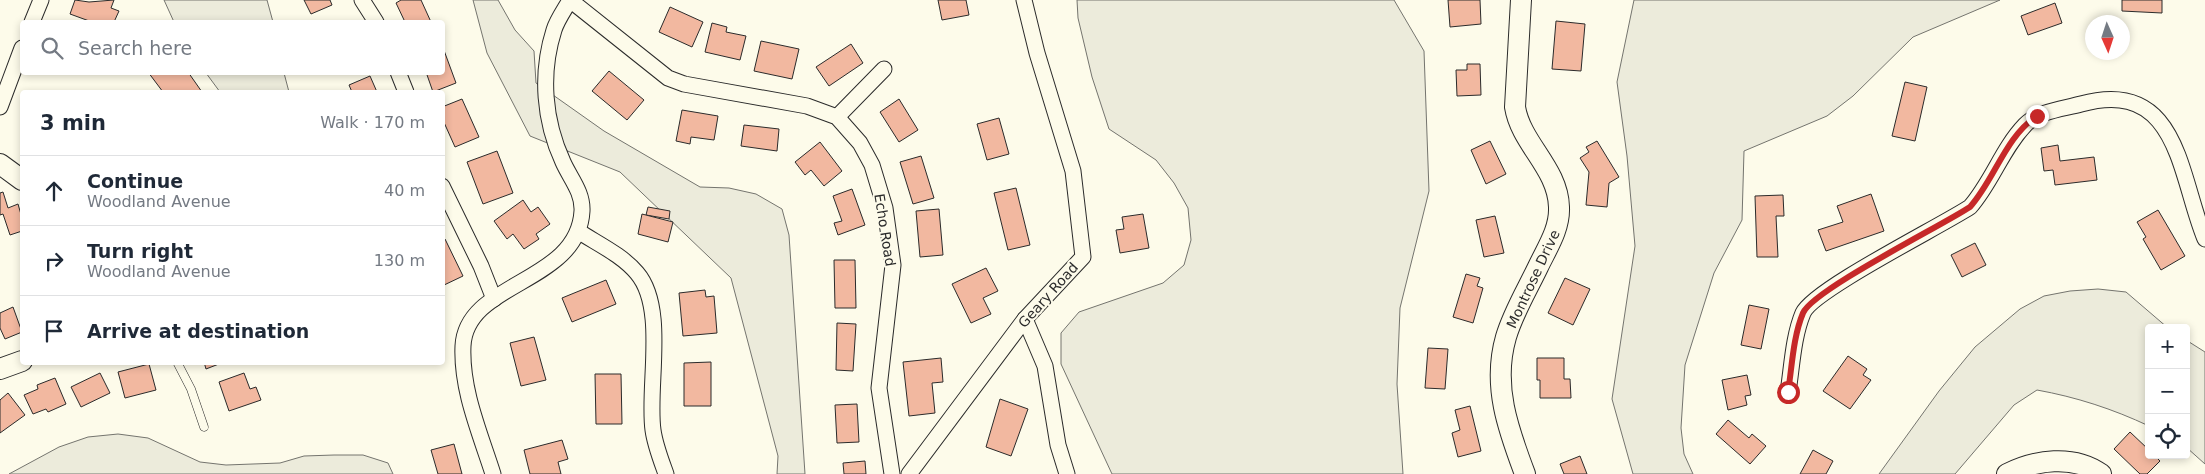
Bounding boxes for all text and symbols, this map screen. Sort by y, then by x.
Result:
north arrow [2085,15,2130,60]
search box [20,20,445,75]
icon: search [38,34,66,62]
text: Search here [78,37,192,59]
route end [2026,105,2049,128]
text: 3 min [40,111,106,135]
text: Walk · 170 m [320,113,425,132]
text: Continue [87,170,183,192]
icon: ahead [40,177,68,205]
text: 40 m [384,181,425,200]
text: Woodland Avenue [87,192,231,211]
street label: Echo Road [871,192,899,268]
street label: Montrose Drive [1503,227,1563,331]
text: Turn right [87,240,193,262]
icon: right [40,247,68,275]
text: 130 m [374,251,425,270]
street label: Geary Road [1015,259,1081,331]
text: Woodland Avenue [87,262,231,281]
icon: arrive [40,317,68,345]
text: Arrive at destination [87,320,309,342]
map controls [2145,324,2190,459]
button: + [2145,324,2190,369]
button: − [2145,369,2190,414]
route start [1777,381,1800,404]
button: locate [2145,414,2190,459]

